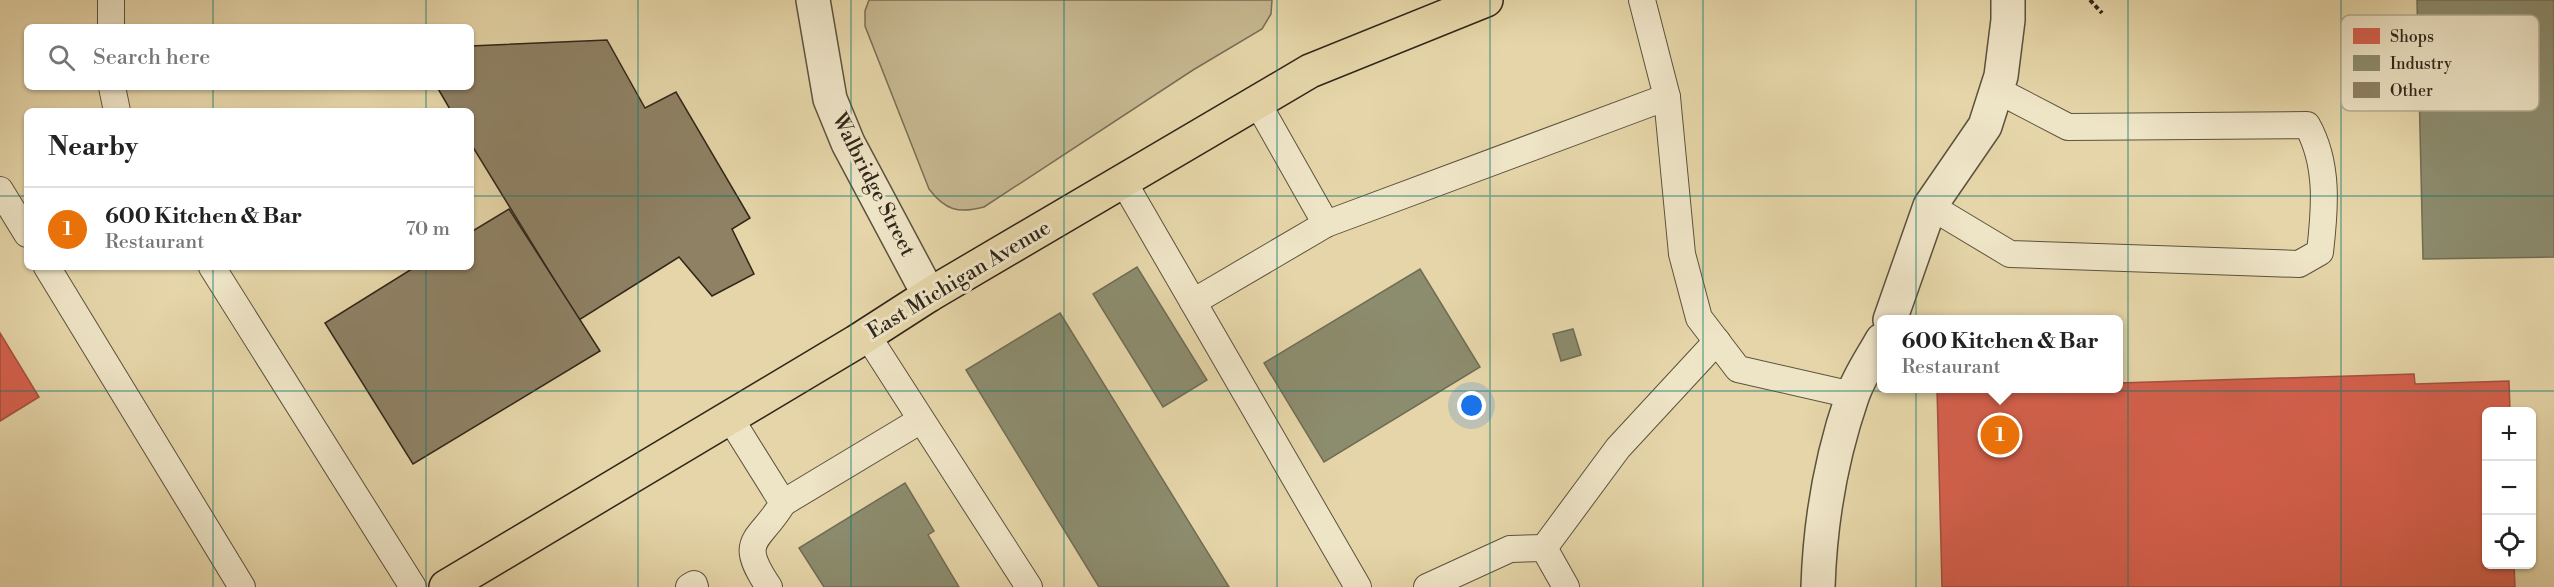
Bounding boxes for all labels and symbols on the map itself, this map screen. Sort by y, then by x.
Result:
legend [2341,15,2539,111]
text: Shops [2390,27,2434,47]
text: Industry [2390,54,2452,74]
text: Other [2390,81,2433,101]
street label: Walbridge Street [825,108,921,262]
street label: East Michigan Avenue [863,215,1055,345]
your location [1457,391,1486,420]
pin: 1 [1980,412,2020,458]

